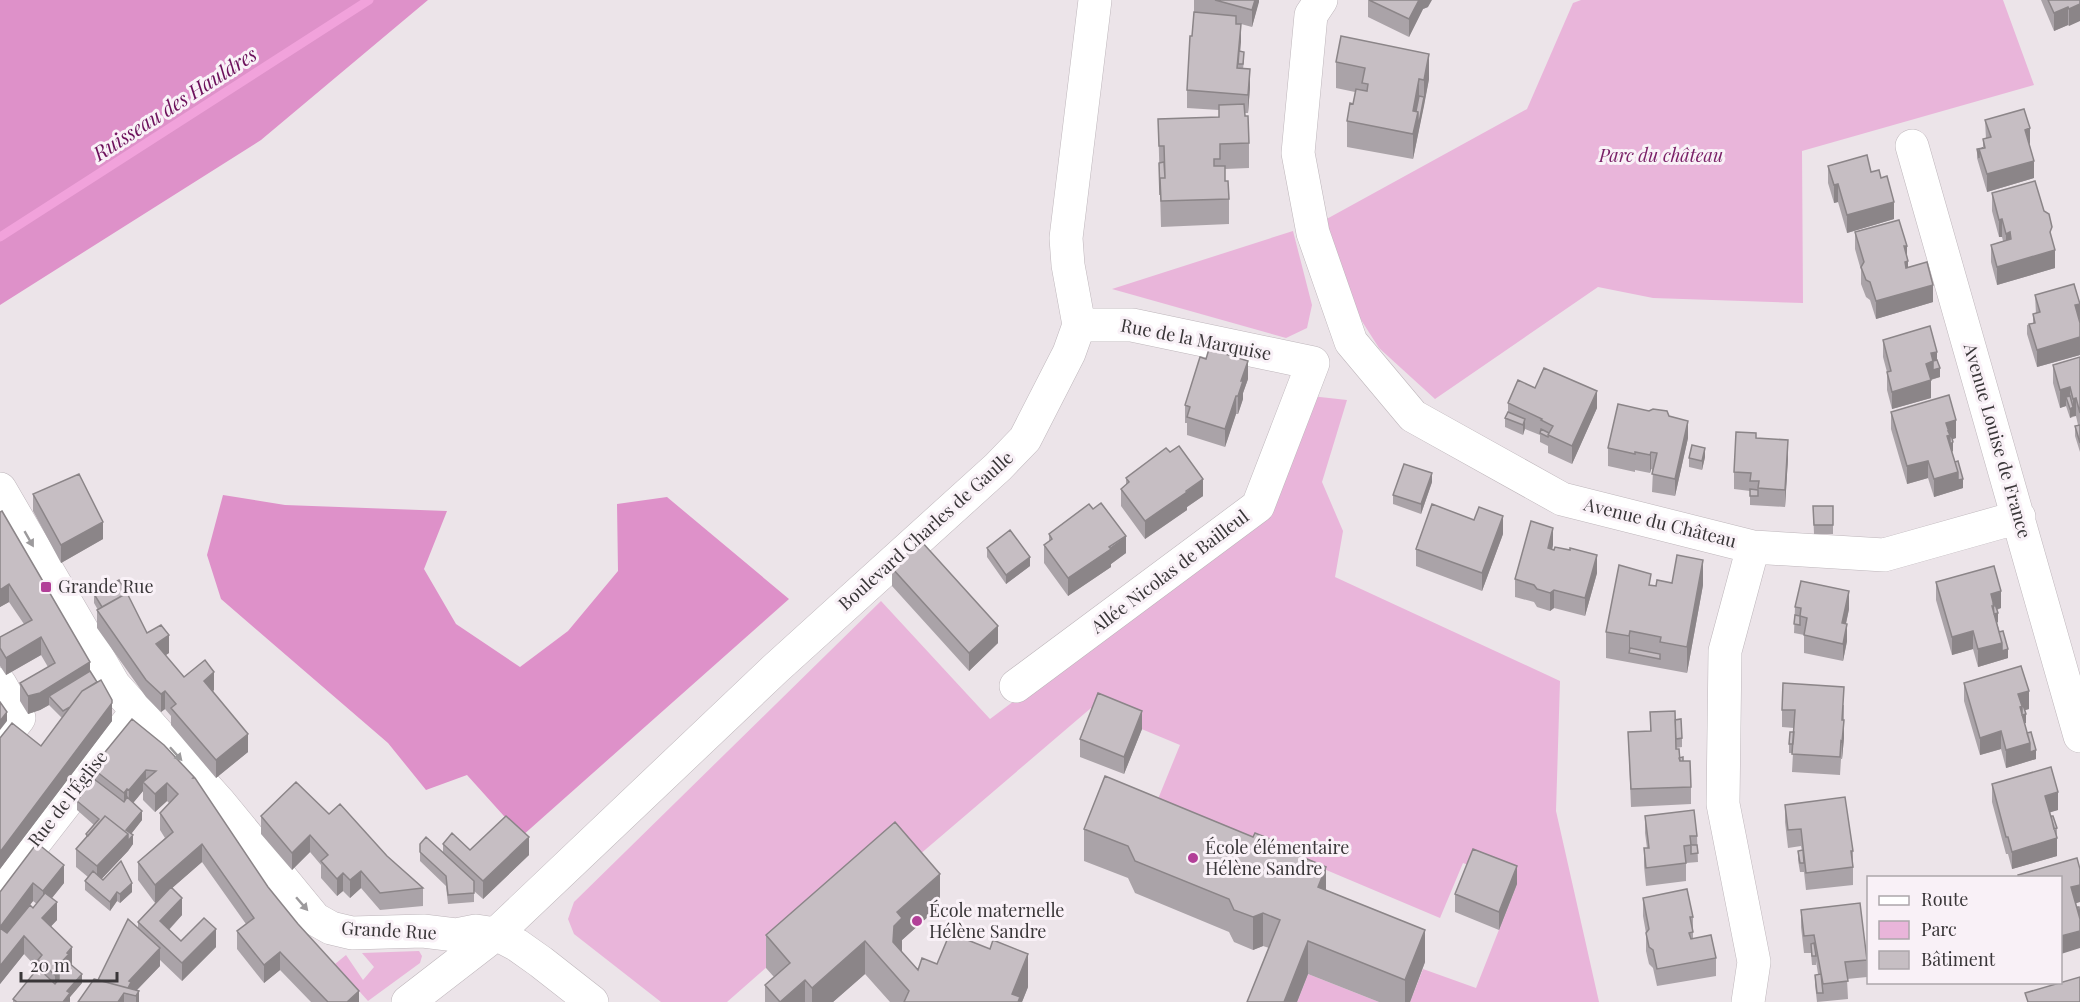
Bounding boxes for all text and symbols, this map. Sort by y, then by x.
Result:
water label: Ruisseau des Hauldres [86,39,262,166]
park label: Parc du château [1598,143,1723,167]
street label: Rue de la Marquise [1119,313,1273,365]
street label: Avenue Louise de France [1958,340,2037,541]
street label: Boulevard Charles de Gaulle [833,445,1018,615]
street label: Avenue du Château [1581,491,1739,553]
street label: Allée Nicolas de Bailleul [1085,504,1253,639]
one-way arrow [24,531,35,547]
place label: Grande Rue [58,574,154,598]
marker: Grande Rue [39,580,53,594]
street label: Rue de l'Église [22,745,112,851]
one-way arrow [169,747,183,762]
place label: École élémentaire Hélène Sandre [1205,835,1349,880]
marker: École élémentaire Hélène Sandre [1186,851,1200,865]
legend [1867,876,2062,984]
text: Route [1921,887,1968,911]
one-way arrow [295,896,308,912]
place label: École maternelle Hélène Sandre [929,898,1064,943]
marker: École maternelle Hélène Sandre [910,914,924,928]
street label: Grande Rue [341,916,437,944]
text: Parc [1921,917,1957,941]
scale bar [21,945,117,983]
text: Bâtiment [1921,947,1996,971]
text: 20 m [30,953,70,977]

